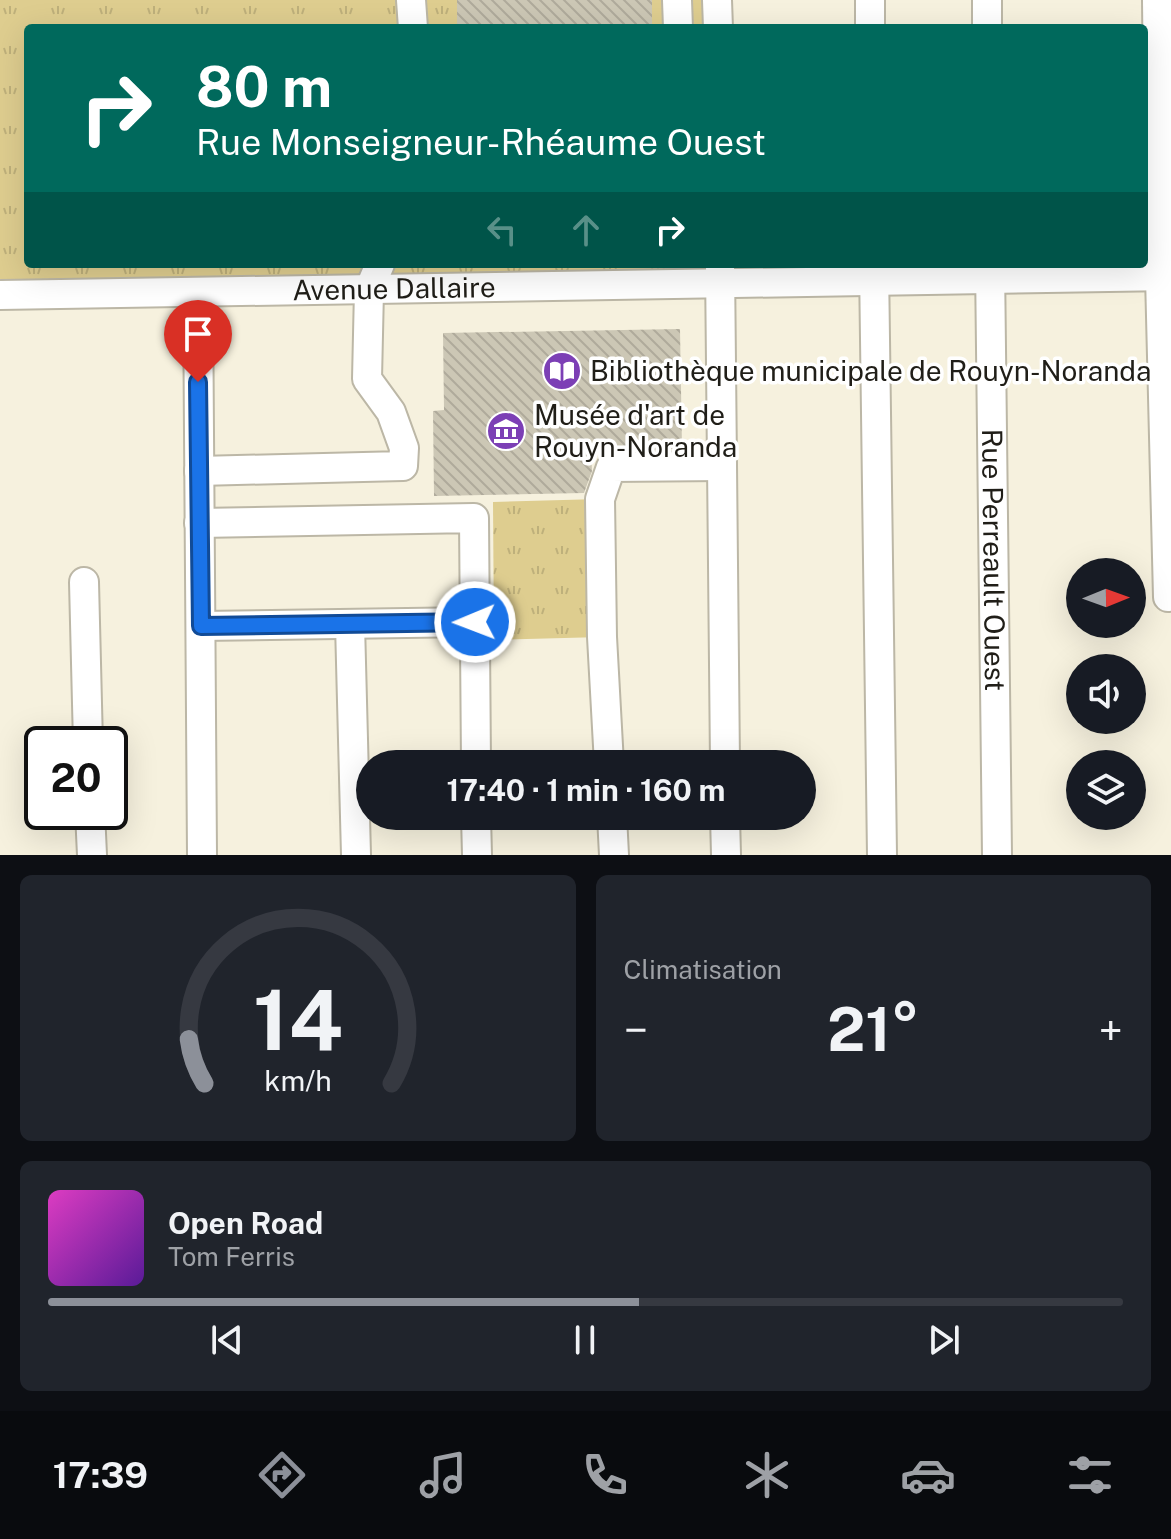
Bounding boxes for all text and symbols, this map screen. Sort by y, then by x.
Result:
text: 80 m [196,54,332,120]
icon: right [64,56,168,160]
text: Rue Monseigneur-Rhéaume Ouest [196,121,766,163]
icon: left [480,208,524,252]
icon: ahead [564,208,608,252]
icon: right [648,208,692,252]
street label: Avenue Dallaire [292,270,496,306]
pin [164,300,232,382]
icon: arrive [176,312,220,356]
library icon: Bibliothèque municipale de Rouyn-Noranda [541,350,583,392]
place label: Bibliothèque municipale de Rouyn-Noranda [590,354,1152,387]
place label: Musée d'art de Rouyn-Noranda [534,398,737,463]
museum icon: Musée d'art de Rouyn-Noranda [485,410,527,452]
street label: Rue Perreault Ouest [976,428,1012,692]
north arrow [1066,558,1146,638]
map controls [1066,558,1146,830]
position arrow [433,580,517,664]
button: sound [1066,654,1146,734]
speed limit sign: 20 [24,726,128,830]
button: layers [1066,750,1146,830]
text: 17:40 · 1 min · 160 m [447,772,725,808]
text: Climatisation [624,954,782,985]
text: 14 [253,971,343,1069]
text: 21° [827,994,919,1065]
text: − [624,1004,648,1056]
text: + [1099,1004,1123,1056]
text: km/h [264,1064,331,1097]
text: Open Road [168,1205,323,1241]
text: Tom Ferris [168,1241,295,1272]
icon: previous [205,1318,249,1362]
icon: pause [563,1318,607,1362]
icon: next [922,1318,966,1362]
icon: directions [254,1447,310,1503]
icon: music [415,1447,471,1503]
icon: phone [577,1447,633,1503]
icon: climate [739,1447,795,1503]
icon: car [900,1447,956,1503]
icon: filters [1062,1447,1118,1503]
text: 17:39 [53,1454,148,1496]

